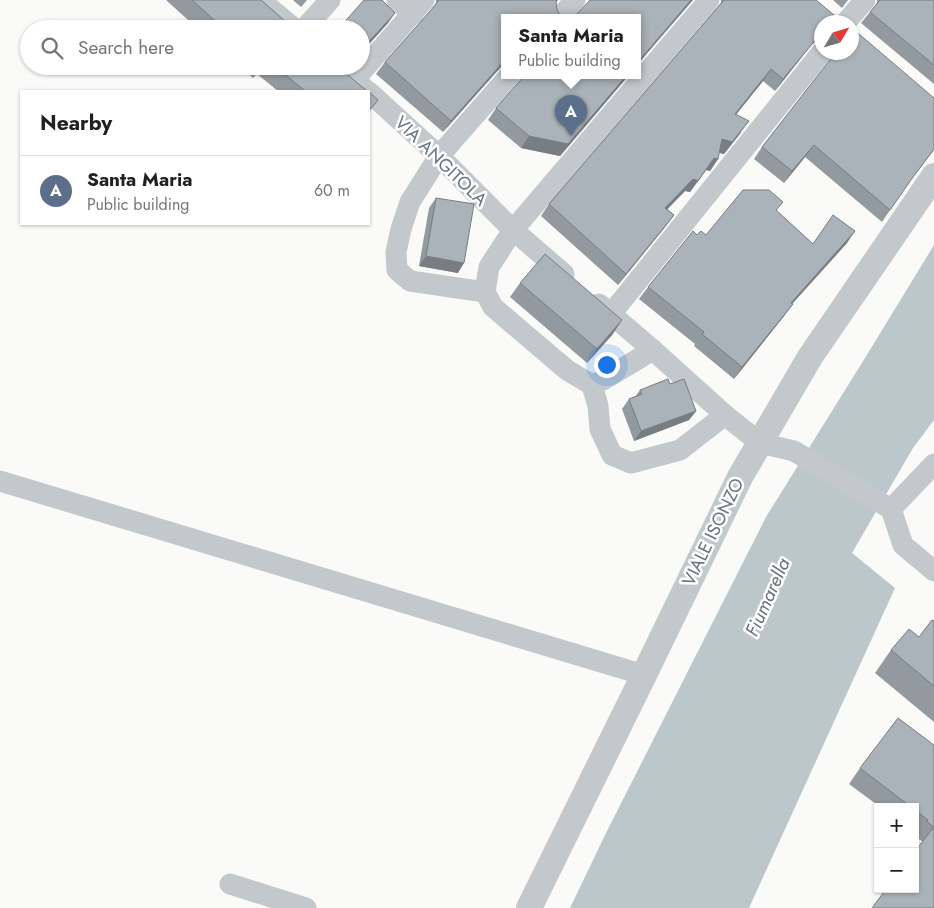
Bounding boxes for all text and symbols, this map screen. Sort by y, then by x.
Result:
popup [501,14,641,79]
north arrow [814,15,859,60]
search box [20,20,370,75]
text: Santa Maria [518,22,624,49]
icon: search [38,34,66,62]
text: Search here [78,34,174,61]
text: Public building [518,49,621,72]
pin: A [555,95,587,136]
text: Nearby [40,108,112,138]
street label: VIA ANGITOLA [389,110,493,212]
text: Santa Maria [87,166,193,193]
text: A [50,179,62,202]
text: 60 m [314,179,350,202]
text: Public building [87,193,189,216]
your location [594,352,620,378]
street label: VIALE ISONZO [676,474,750,590]
water label: Fiumarella [738,553,797,641]
map controls [874,803,919,893]
button: + [874,803,919,848]
button: − [874,848,919,893]

